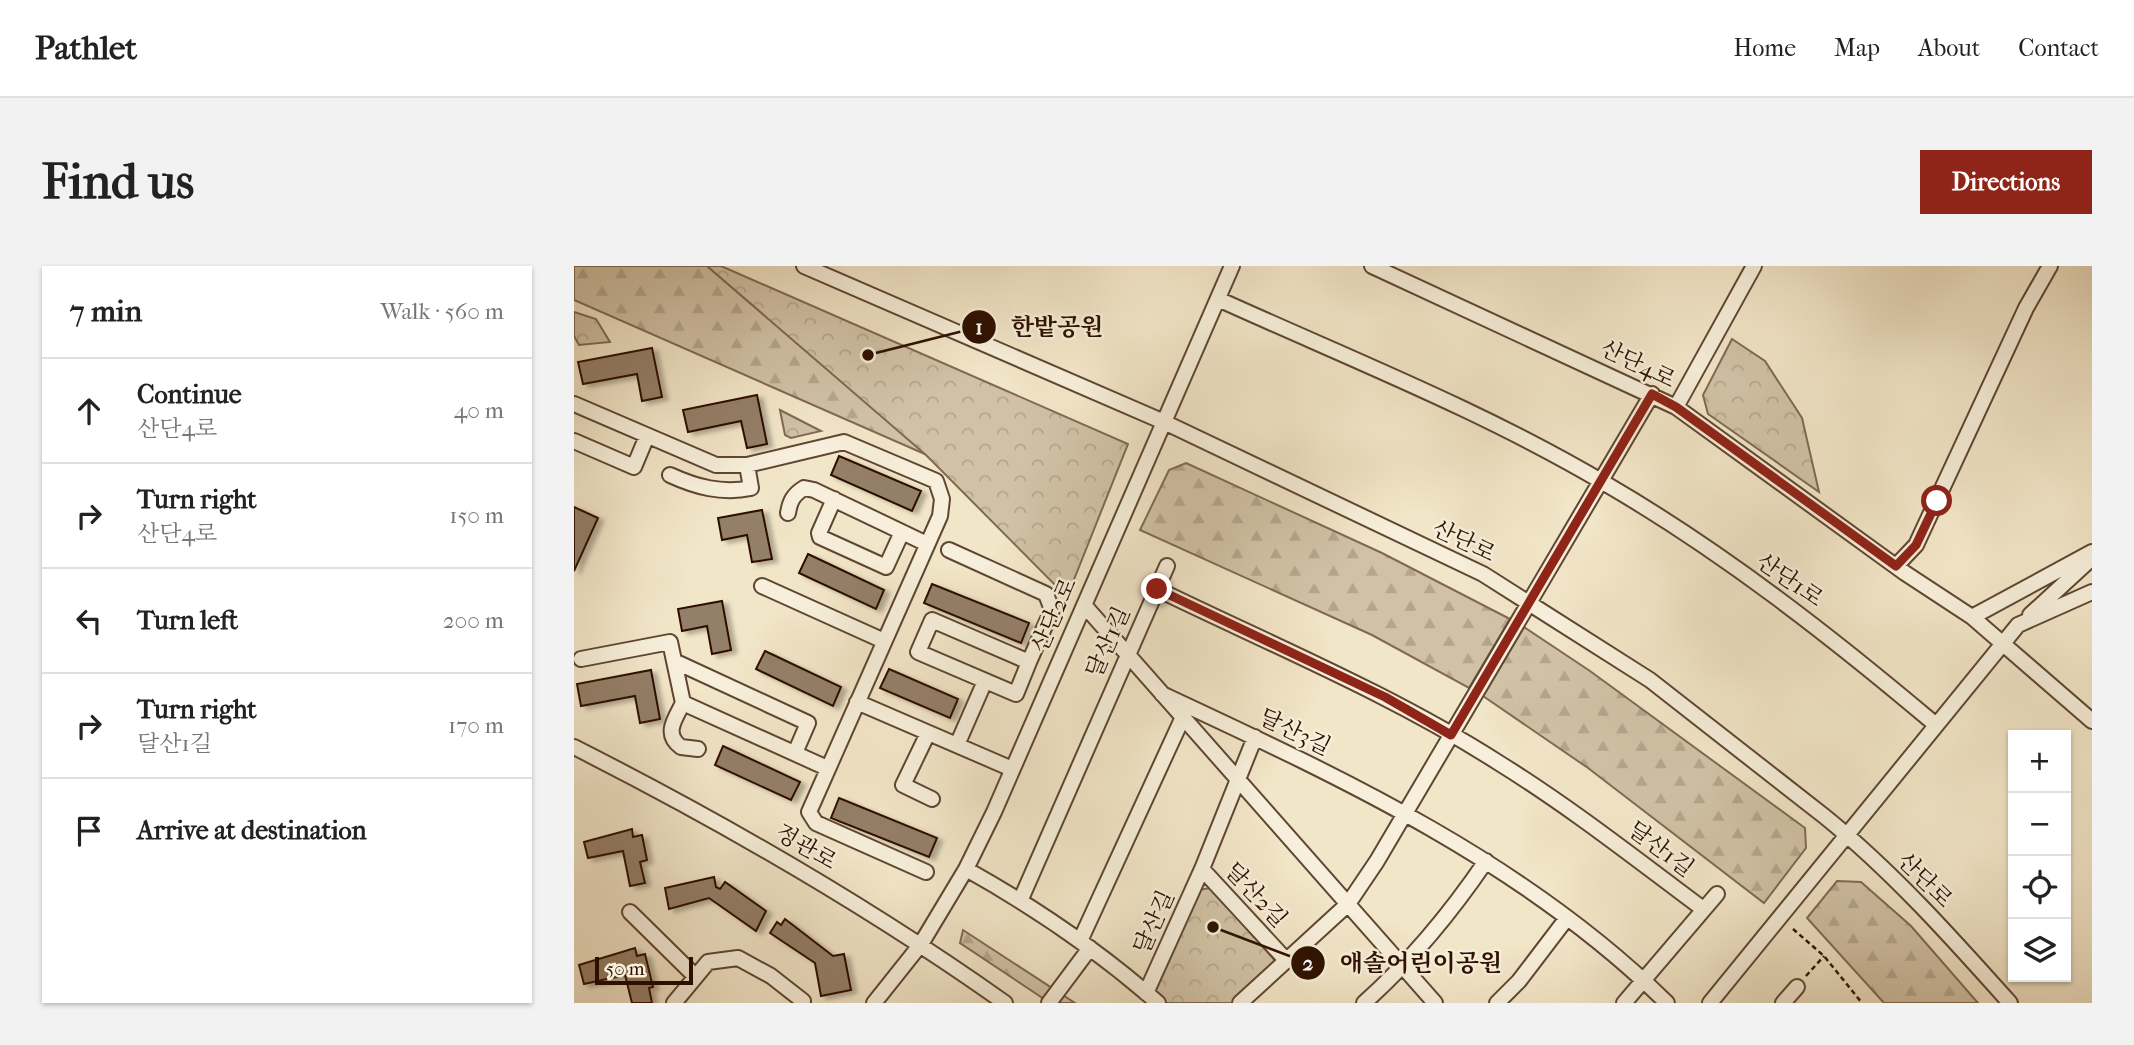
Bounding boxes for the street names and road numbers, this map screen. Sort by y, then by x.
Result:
street label: 산단4로 [1596,334,1680,394]
street label: 산단로 [1428,514,1500,568]
street label: 산단1로 [1752,547,1828,613]
street label: 산단2로 [1026,574,1082,656]
street label: 달산1길 [1080,602,1136,682]
street label: 달산3길 [1255,703,1335,761]
street label: 달산1길 [1623,816,1699,882]
street label: 정관로 [770,819,842,875]
street label: 산단로 [1892,847,1958,913]
street label: 달산2길 [1219,857,1293,933]
street label: 달산길 [1128,886,1180,958]

